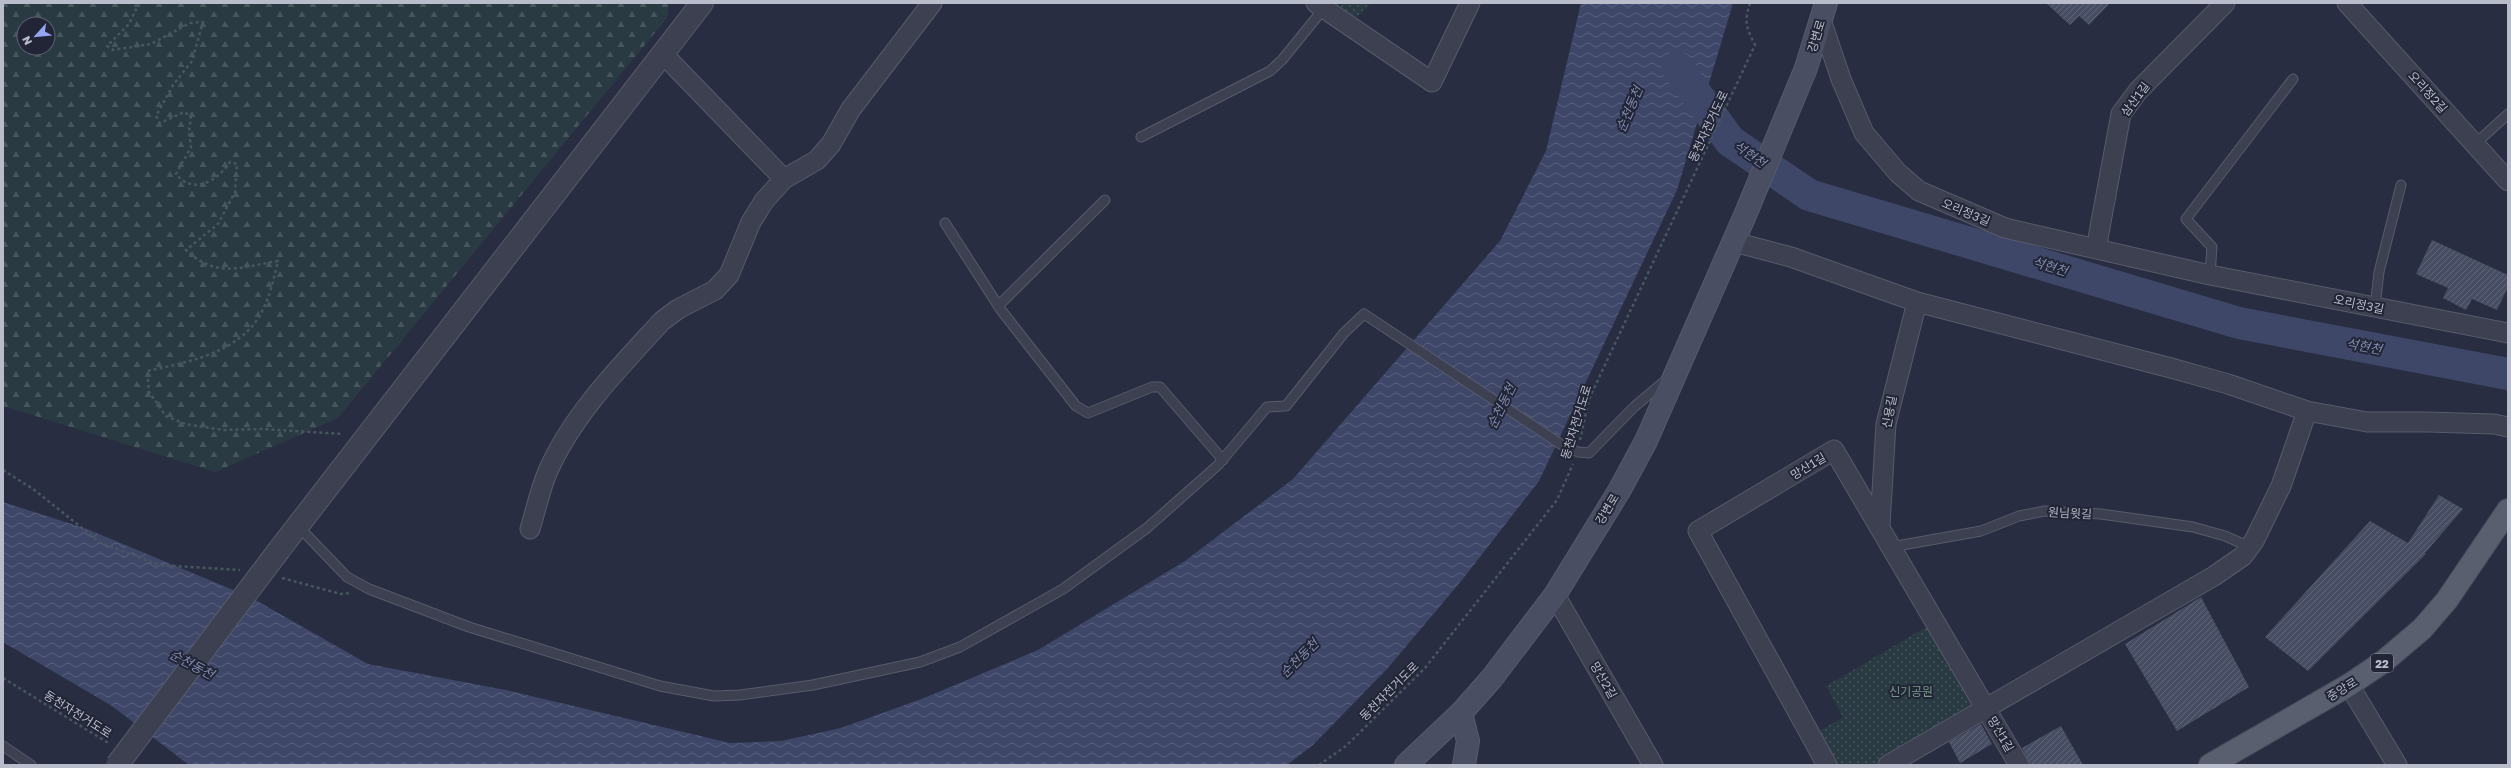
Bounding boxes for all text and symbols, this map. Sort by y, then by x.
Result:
north arrow [16,16,56,56]
street label: 강변로 [1804,18,1828,54]
text: N [19,34,34,47]
street label: 오리정2길 [2405,68,2451,116]
street label: 삼산1길 [2117,79,2153,119]
water label: 순천동천 [1612,83,1646,134]
street label: 동천자전거도로 [1685,88,1731,164]
water label: 석현천 [1731,137,1770,171]
street label: 오리정3길 [1940,195,1992,229]
water label: 석현천 [2030,253,2070,279]
street label: 오리정3길 [2332,291,2386,317]
water label: 석현천 [2345,335,2384,357]
water label: 순천동천 [1483,380,1519,431]
street label: 동천자전거도로 [1558,383,1594,461]
street label: 신용길 [1879,394,1899,430]
street label: 망산1길 [1787,450,1829,482]
street label: 강변로 [1592,491,1622,527]
street label: 원님윗길 [2048,504,2092,522]
water label: 순천동천 [1276,635,1322,681]
water label: 순천동천 [167,646,218,683]
road number: 22 [2371,654,2393,672]
street label: 동천자전거도로 [1356,658,1422,724]
street label: 망산2길 [1587,659,1621,701]
street label: 중앙로 [2324,674,2360,704]
park label: 신기공원 [1889,684,1933,699]
street label: 동천자전거도로 [41,687,115,741]
street label: 망산1길 [1985,713,2017,755]

